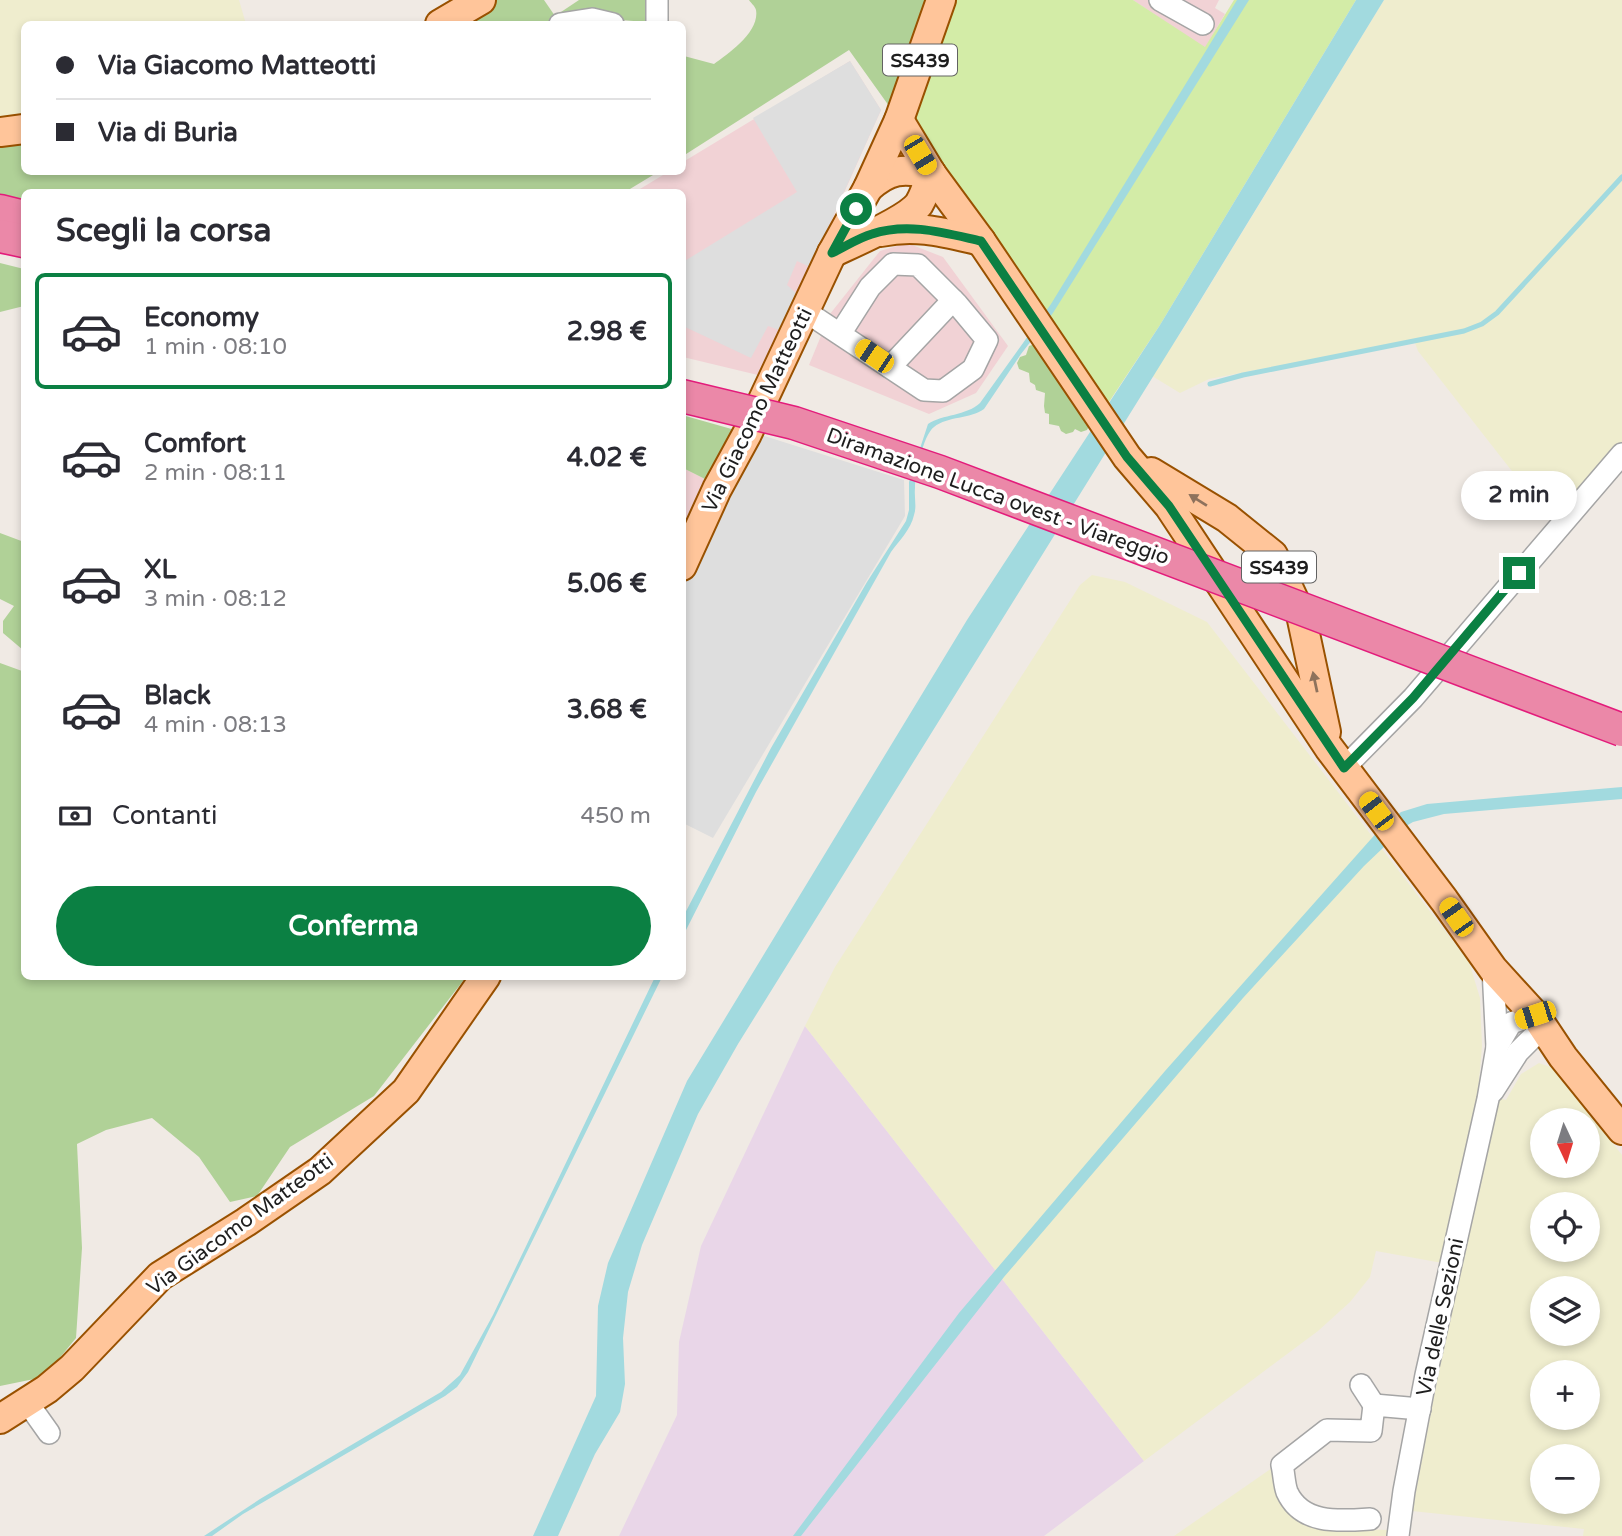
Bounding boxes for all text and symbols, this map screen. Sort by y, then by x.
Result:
road number: SS439 [883,44,957,76]
text: Via Giacomo Matteotti [98,50,376,81]
text: Via di Buria [98,117,238,148]
car [901,132,940,178]
route start [840,193,872,225]
text: Scegli la corsa [56,212,271,250]
icon: car [60,300,123,363]
text: Economy [144,302,259,333]
street label: Via Giacomo Matteotti [697,304,818,517]
text: 2.98 € [567,316,647,347]
text: 1 min · 08:10 [144,333,287,361]
car [851,336,898,376]
street label: Diramazione Lucca ovest - Viareggio [823,423,1173,570]
icon: car [60,426,123,489]
text: Comfort [144,428,246,459]
text: 4.02 € [567,442,647,473]
text: 2 min · 08:11 [144,459,287,487]
callout: 2 min [1461,472,1577,520]
text: 2 min [1488,481,1550,509]
one-way arrow [1188,494,1207,507]
icon: car [60,552,123,615]
road number: SS439 [1242,552,1316,582]
text: XL [144,554,176,585]
route end [1503,557,1535,589]
text: 5.06 € [567,568,647,599]
text: 3 min · 08:12 [144,585,287,613]
one-way arrow [1309,671,1320,693]
icon: car [60,678,123,741]
text: Black [144,680,211,711]
text: 3.68 € [567,694,647,725]
text: 4 min · 08:13 [144,711,287,739]
car [1355,788,1398,834]
icon: cash [56,797,94,835]
text: Contanti [112,800,217,831]
text: 450 m [581,802,651,830]
button: Conferma [56,886,651,966]
car [1436,894,1477,940]
car [1512,999,1559,1031]
north arrow [1530,1108,1600,1178]
map controls [1530,1108,1600,1514]
street label: Via Giacomo Matteotti [142,1148,339,1301]
button: locate [1530,1192,1600,1262]
street label: Via delle Sezioni [1412,1236,1469,1398]
button: layers [1530,1276,1600,1346]
button: + [1530,1360,1600,1430]
button: − [1530,1444,1600,1514]

